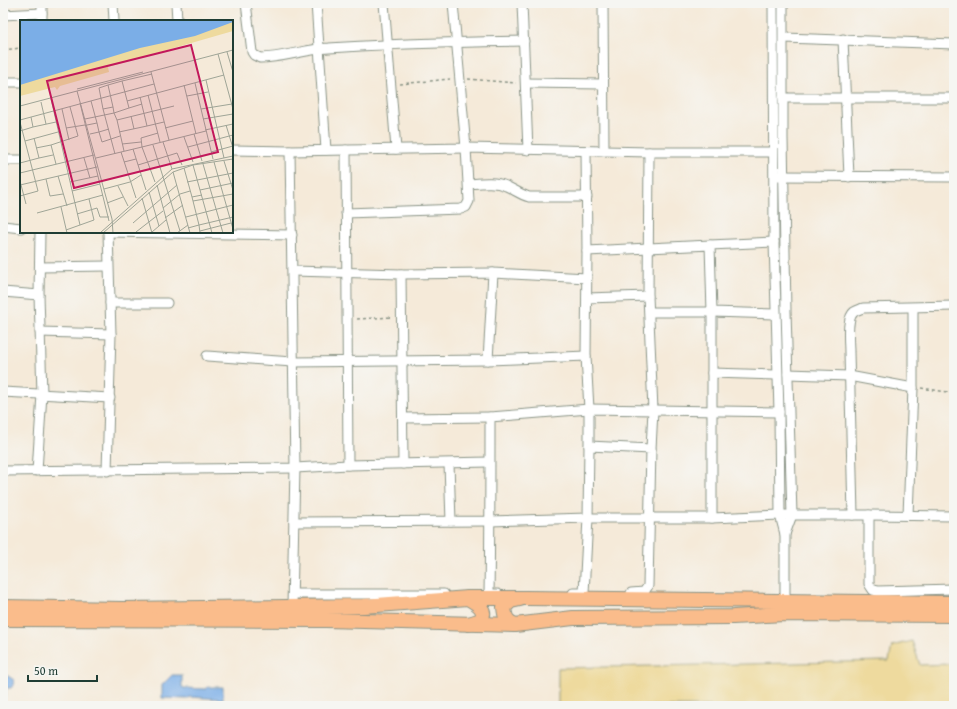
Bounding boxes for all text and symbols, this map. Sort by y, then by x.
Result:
inset map [20,20,233,233]
scale bar [28,657,97,683]
text: 50 m [34,662,58,679]

